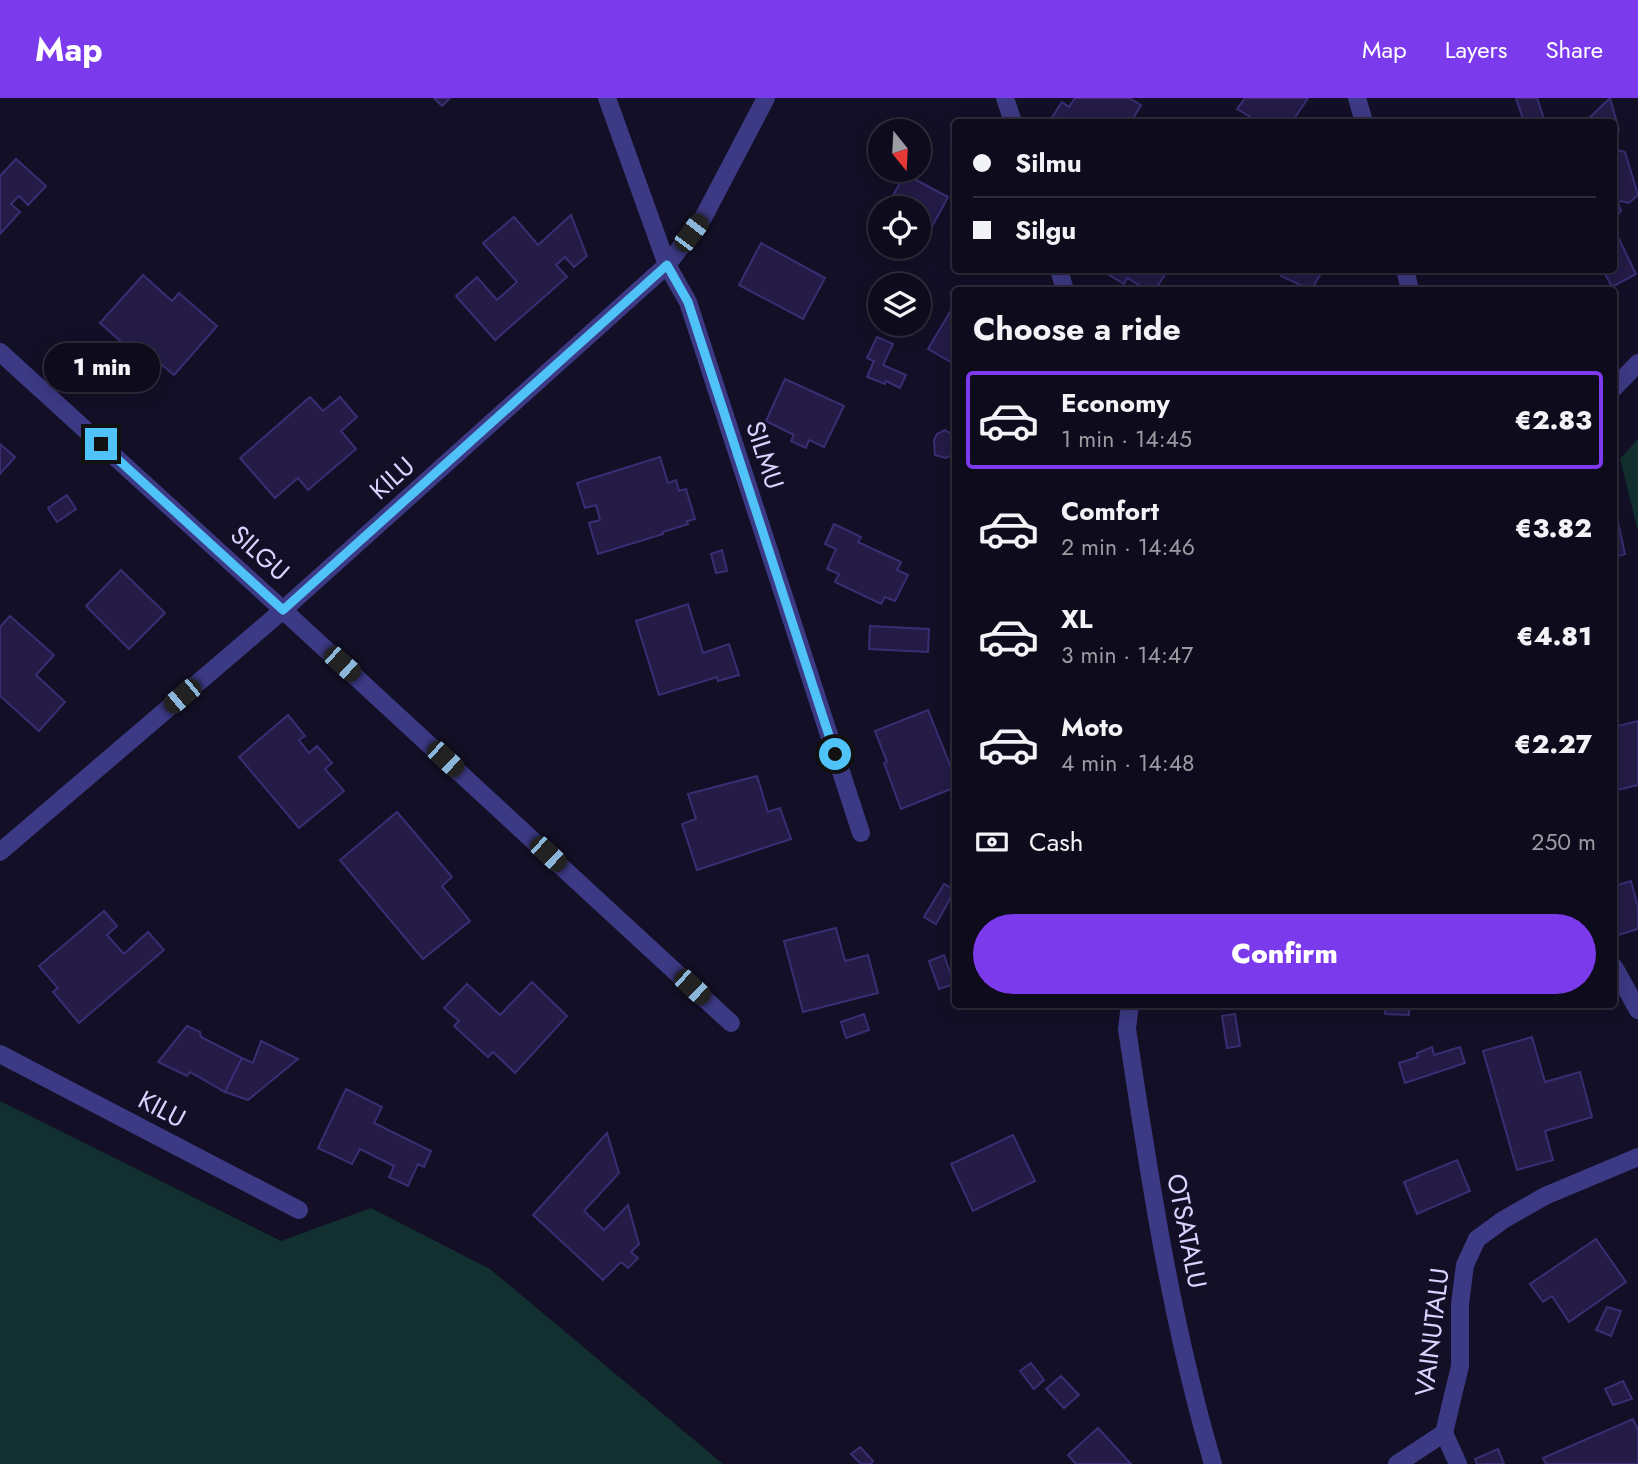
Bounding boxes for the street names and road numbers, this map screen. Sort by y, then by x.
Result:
street label: SILMU [736,416,794,494]
street label: KILU [361,447,423,509]
street label: SILGU [222,516,298,590]
street label: KILU [131,1081,193,1137]
street label: OTSATALU [1157,1170,1217,1292]
street label: VAINUTALU [1405,1266,1459,1398]

